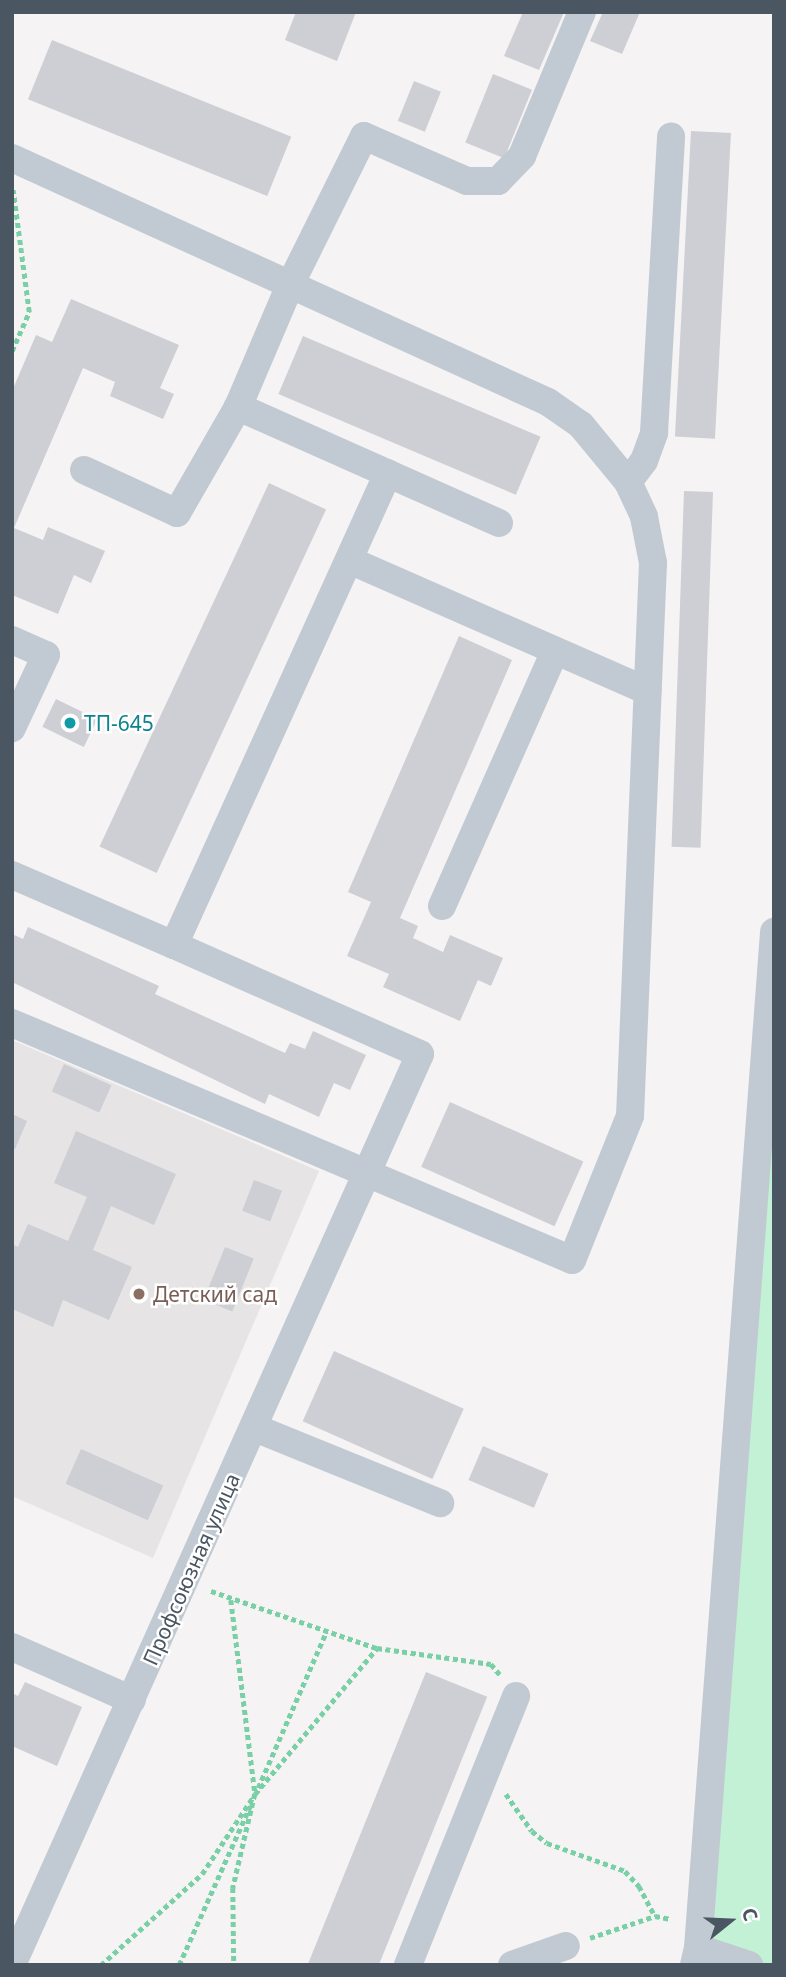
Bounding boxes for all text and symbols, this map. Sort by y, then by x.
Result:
place label: ТП-645 [84,710,154,736]
marker: ТП-645 [62,715,78,731]
place label: Детский сад [153,1281,277,1307]
marker: Детский сад [131,1286,147,1302]
street label: Профсоюзная улица [137,1469,245,1669]
north arrow [695,1886,765,1956]
text: С [736,1905,764,1924]

